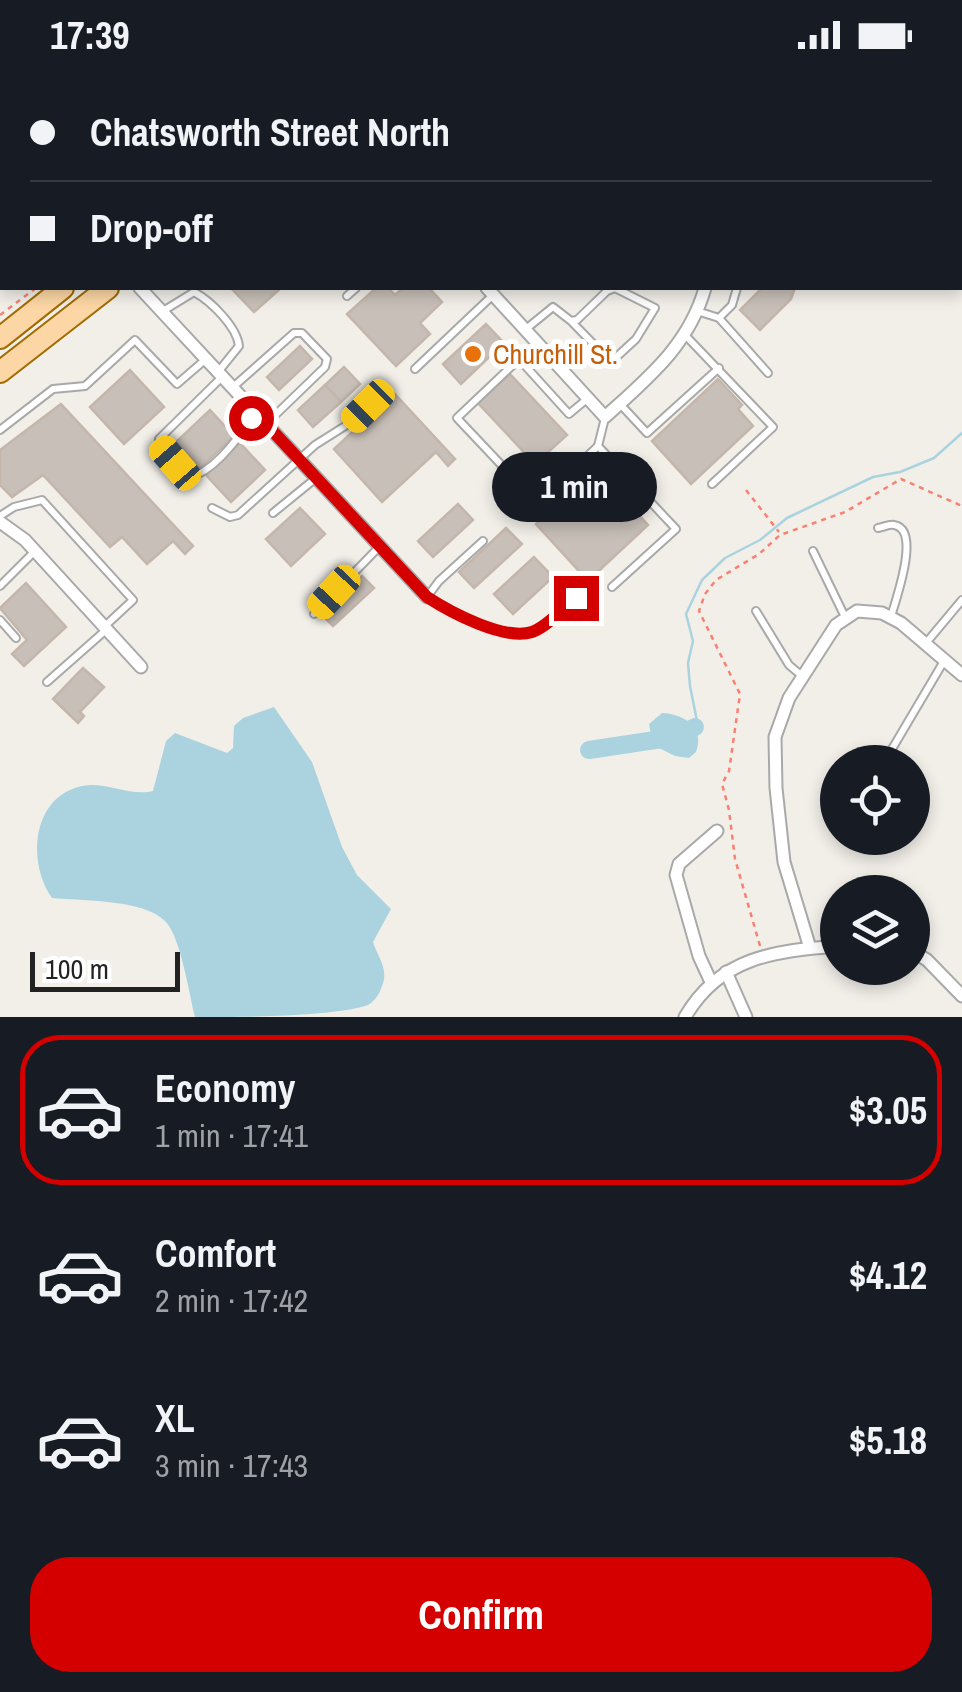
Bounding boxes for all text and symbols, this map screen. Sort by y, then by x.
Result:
text: 17:39 [50,10,130,61]
text: Chatsworth Street North [90,107,450,158]
text: Drop-off [90,203,213,254]
place label: Churchill St. [493,335,618,373]
marker: Churchill St. [462,343,484,365]
car [336,374,400,438]
route start [229,396,274,441]
car [144,431,206,495]
callout: 1 min [494,453,658,523]
text: 1 min [540,465,609,508]
car [303,560,365,624]
route end [554,576,599,621]
map controls [820,745,930,985]
button: locate [820,745,930,855]
button: layers [820,875,930,985]
scale bar [30,947,180,991]
text: 100 m [45,950,109,988]
text: Economy [155,1063,295,1114]
icon: car [35,1065,125,1155]
text: $3.05 [849,1085,927,1136]
text: 1 min · 17:41 [155,1114,308,1157]
text: Comfort [155,1228,276,1279]
icon: car [35,1230,125,1320]
text: $4.12 [849,1250,927,1301]
text: 2 min · 17:42 [155,1279,308,1322]
text: XL [155,1393,195,1444]
icon: car [35,1395,125,1485]
text: $5.18 [849,1415,927,1466]
text: 3 min · 17:43 [155,1444,308,1487]
button: Confirm [30,1557,932,1672]

